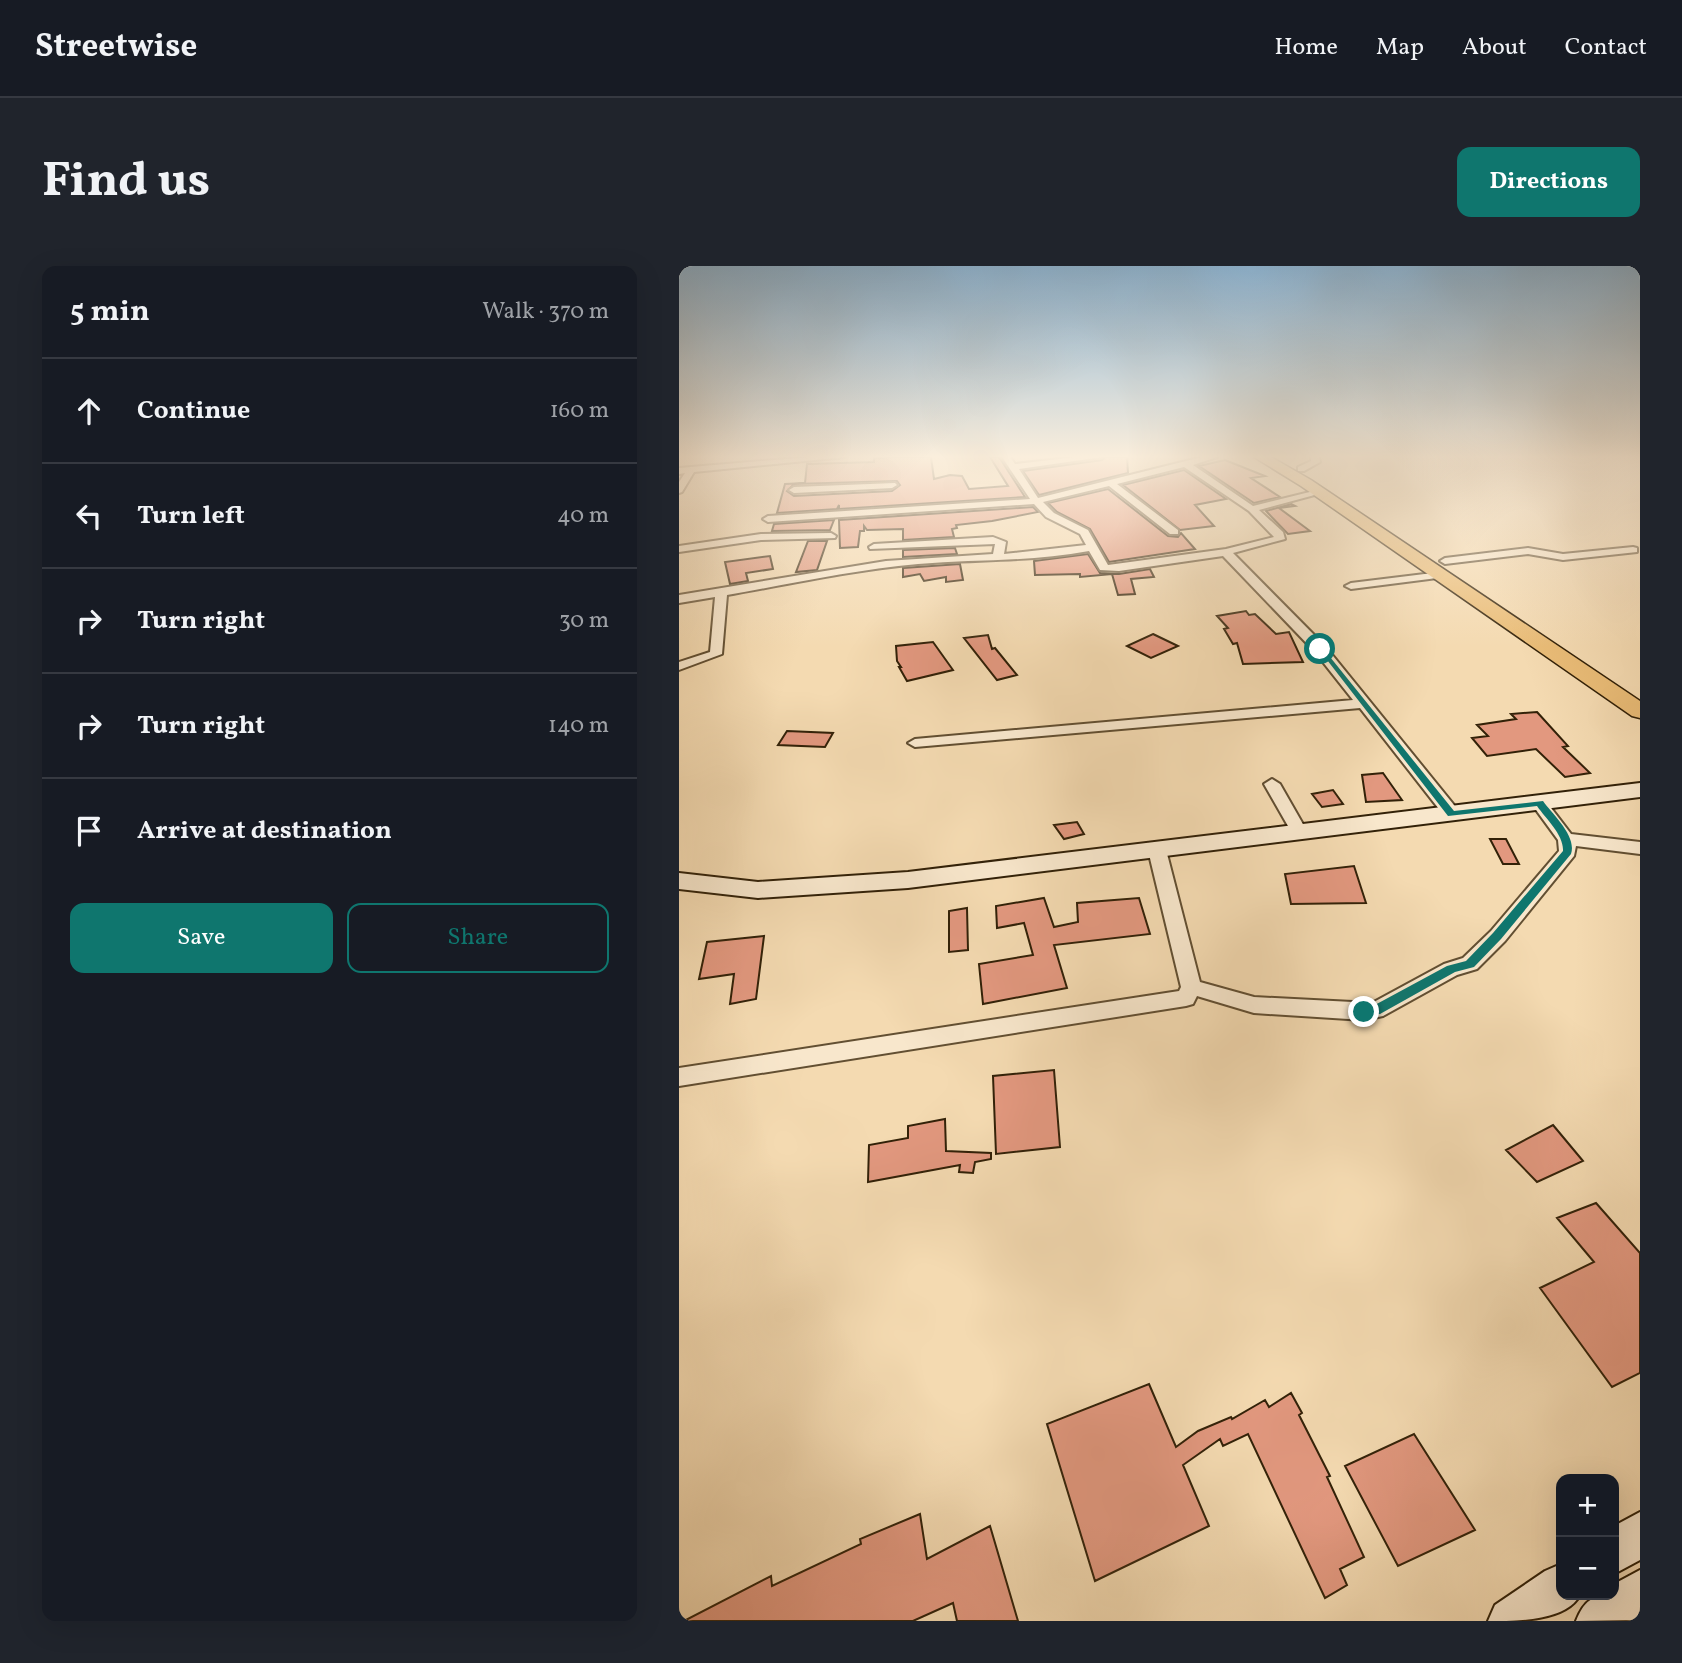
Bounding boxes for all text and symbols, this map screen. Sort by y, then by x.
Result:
text: Streetwise [35,25,197,71]
text: Home [1274,31,1338,65]
text: Map [1376,31,1424,65]
text: About [1462,31,1527,65]
text: Contact [1565,31,1647,65]
button: Directions [1457,147,1640,217]
text: Find us [42,148,210,217]
text: 5 min [70,291,150,333]
text: Walk · 370 m [482,296,609,328]
icon: ahead [70,392,108,430]
text: Continue [137,393,250,429]
text: 160 m [550,395,609,427]
icon: left [70,497,108,535]
text: Turn left [137,498,245,534]
text: 40 m [557,500,609,532]
icon: right [70,602,108,640]
text: Turn right [137,603,265,639]
text: 30 m [559,605,609,637]
route start [1304,633,1335,664]
icon: right [70,707,108,745]
text: Turn right [137,708,265,744]
text: 140 m [548,710,609,742]
icon: arrive [70,812,108,850]
text: Arrive at destination [137,813,392,849]
button: Save [70,903,333,973]
button: Share [347,903,609,973]
route end [1348,996,1379,1027]
map controls [1556,1474,1619,1600]
button: + [1556,1474,1619,1537]
button: − [1556,1537,1619,1600]

